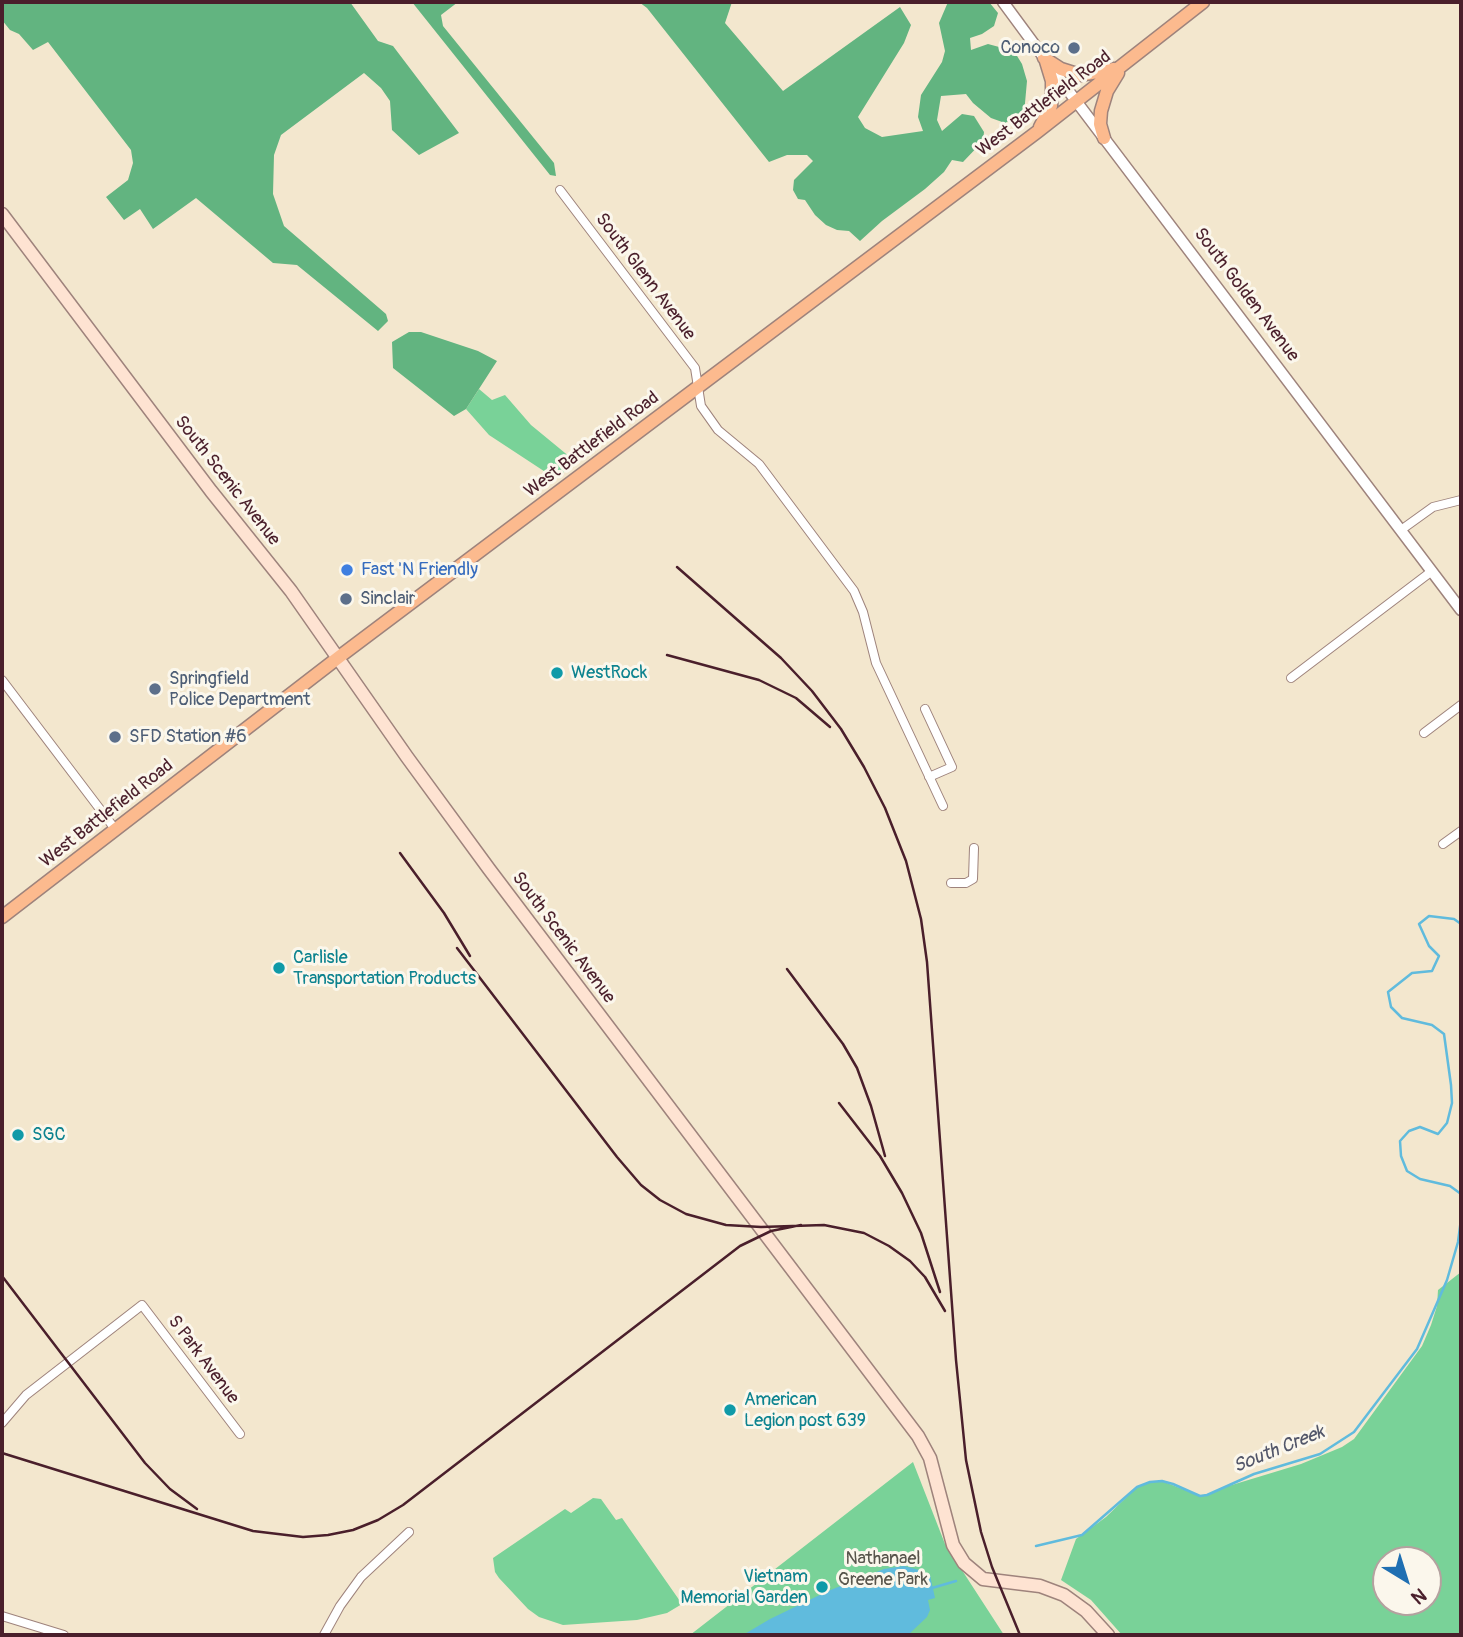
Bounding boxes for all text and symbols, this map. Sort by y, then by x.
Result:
place label: Conoco [1000,37,1060,59]
marker: Conoco [1066,40,1082,56]
street label: West Battlefield Road [972,46,1116,162]
street label: South Glenn Avenue [590,209,700,345]
street label: South Golden Avenue [1189,224,1303,366]
street label: West Battlefield Road [520,387,664,503]
street label: South Scenic Avenue [170,412,284,550]
place label: Fast 'N Friendly [361,559,478,581]
marker: Fast 'N Friendly [339,562,355,578]
place label: Sinclair [360,588,415,610]
marker: Sinclair [338,591,354,607]
place label: WestRock [571,662,647,684]
marker: WestRock [549,665,565,681]
place label: Springfield Police Department [169,668,310,710]
marker: Springfield Police Department [147,681,163,697]
place label: SFD Station #6 [129,726,247,748]
marker: SFD Station #6 [107,729,123,745]
street label: West Battlefield Road [36,755,178,873]
street label: South Scenic Avenue [507,868,619,1008]
place label: Carlisle Transportation Products [293,947,476,990]
marker: Carlisle Transportation Products [271,960,287,976]
place label: SGC [32,1124,66,1146]
marker: SGC [10,1127,26,1143]
street label: S Park Avenue [163,1312,243,1408]
place label: American Legion post 639 [744,1389,866,1432]
marker: American Legion post 639 [722,1402,738,1418]
water label: South Creek [1230,1421,1328,1479]
north arrow [1372,1546,1442,1616]
park label: Nathanael Greene Park [838,1548,928,1590]
place label: Vietnam Memorial Garden [680,1566,808,1608]
marker: Vietnam Memorial Garden [814,1579,830,1595]
text: N [1406,1583,1431,1609]

